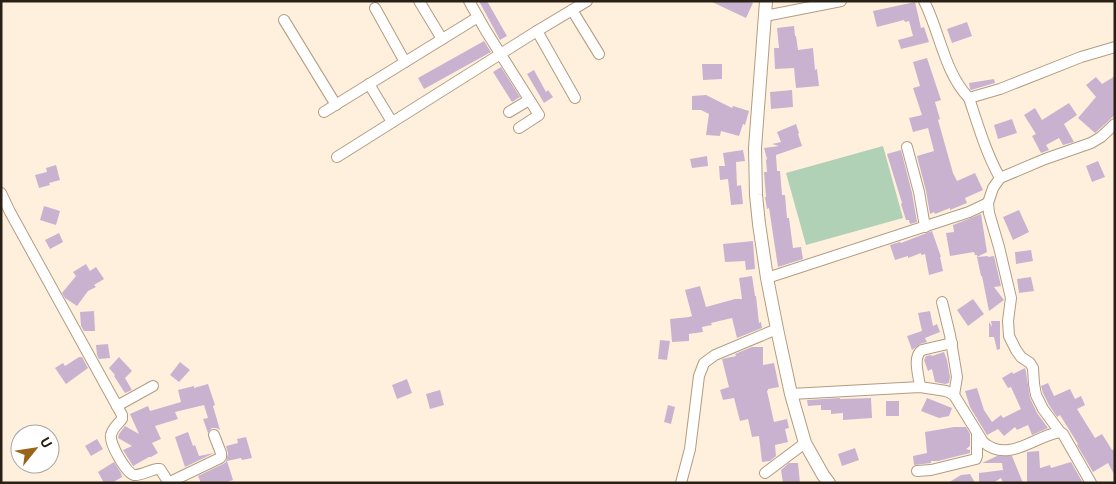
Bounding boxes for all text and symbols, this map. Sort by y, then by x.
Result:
north arrow [10,424,60,474]
text: U [37,434,56,451]

